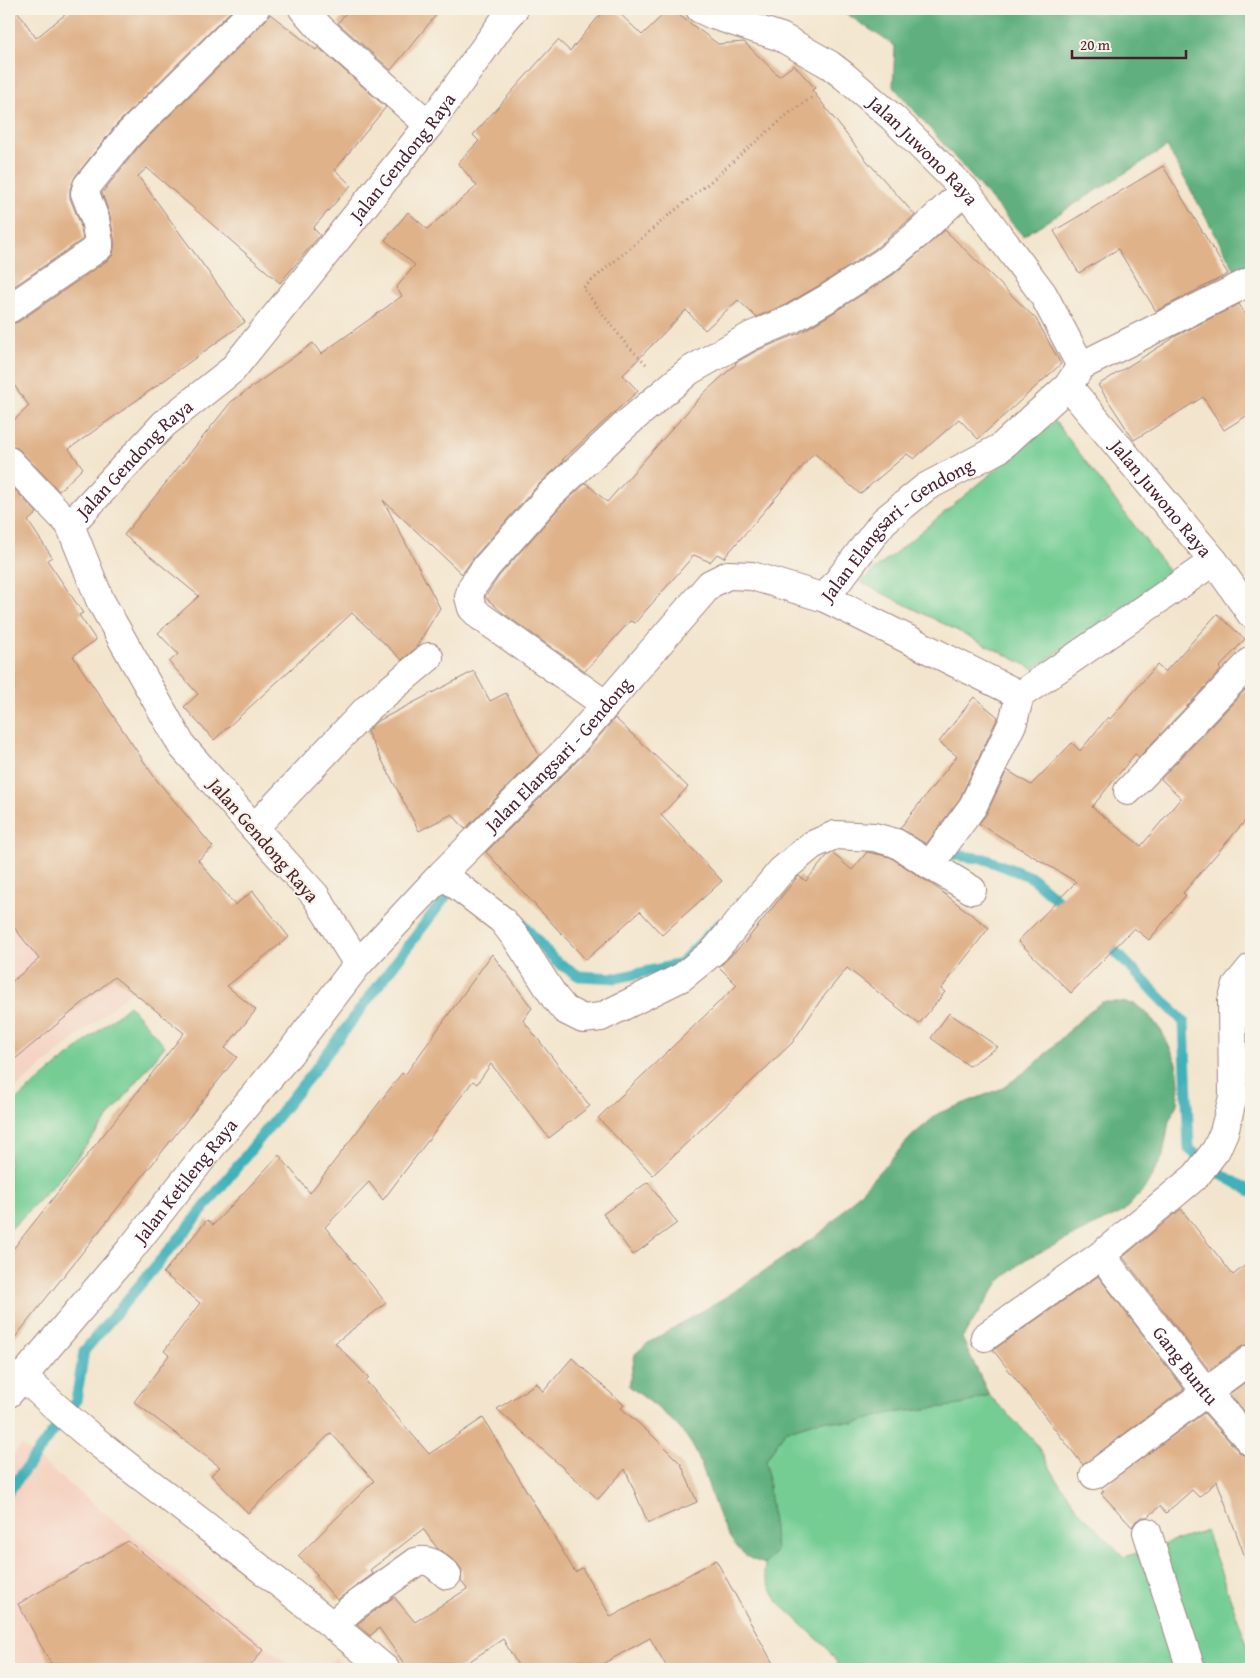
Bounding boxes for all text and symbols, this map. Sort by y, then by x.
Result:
scale bar [1072,28,1186,60]
text: 20 m [1080,34,1111,55]
street label: Jalan Gendong Raya [342,87,462,229]
street label: Jalan Juwono Raya [861,87,986,211]
street label: Jalan Gendong Raya [68,392,199,526]
street label: Jalan Juwono Raya [1103,432,1219,563]
street label: Jalan Elangsari - Gendong [812,450,979,609]
street label: Jalan Elangsari - Gendong [477,670,638,839]
street label: Jalan Gendong Raya [201,770,326,908]
street label: Jalan Ketileng Raya [125,1112,244,1251]
street label: Gang Buntu [1146,1320,1226,1412]

